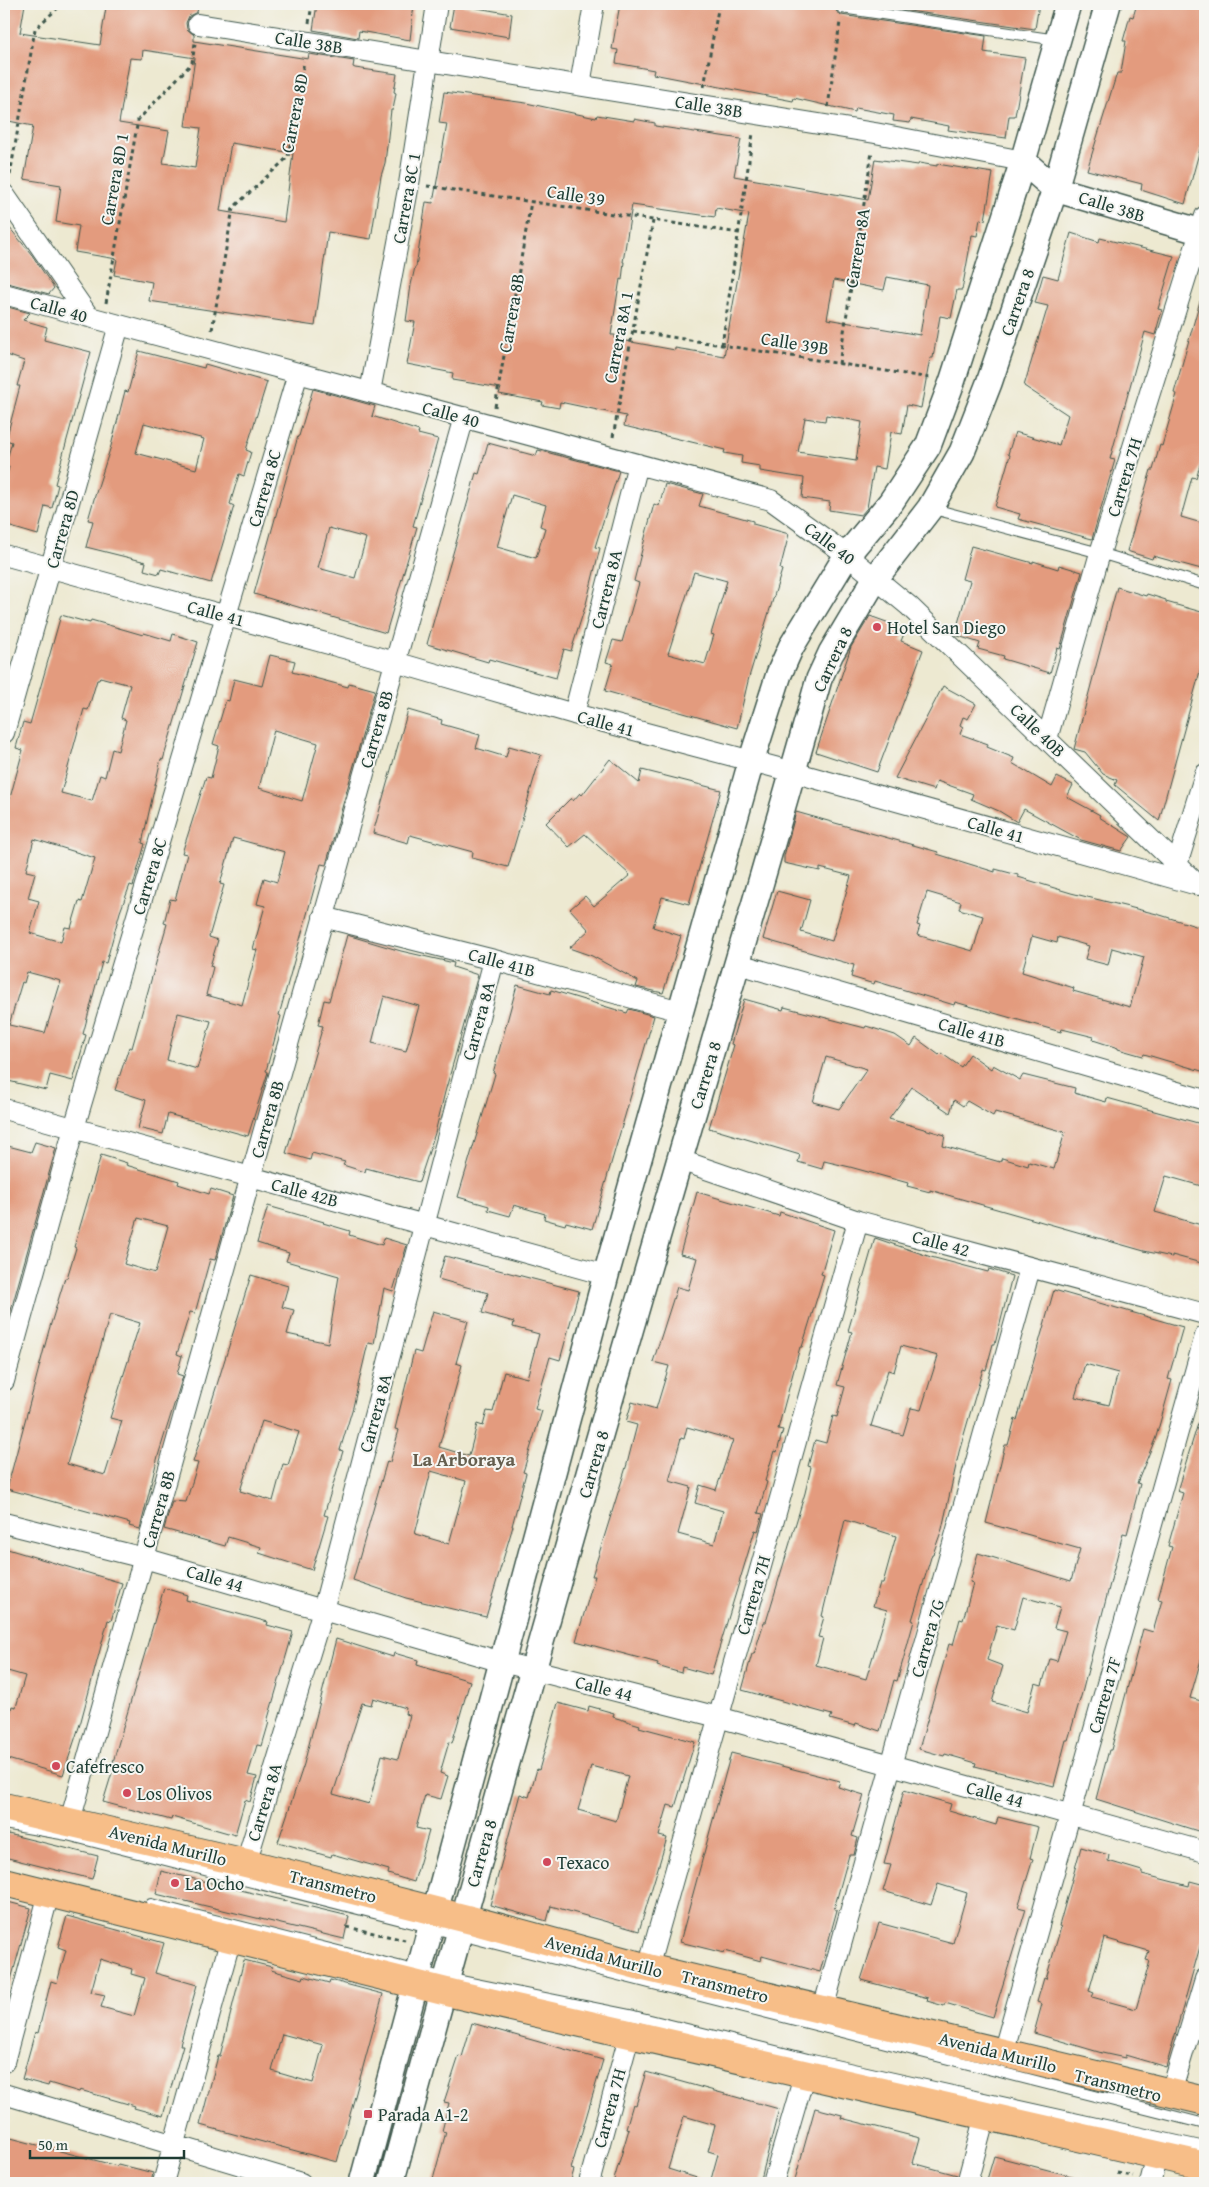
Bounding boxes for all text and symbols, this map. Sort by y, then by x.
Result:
street label: Calle 38B [273,23,345,61]
street label: Carrera 8D [273,71,315,155]
street label: Calle 38B [673,87,745,125]
street label: Carrera 8D 1 [93,131,135,227]
street label: Carrera 8C 1 [385,150,427,246]
street label: Calle 39 [545,177,607,213]
street label: Calle 38B [1075,183,1149,229]
street label: Carrera 8A [837,206,877,290]
street label: Carrera 8 [993,265,1041,339]
street label: Carrera 8B [491,271,531,355]
street label: Calle 40 [27,288,91,330]
street label: Carrera 8A 1 [596,289,640,385]
street label: Calle 39B [759,324,831,362]
street label: Calle 40 [419,393,483,435]
street label: Carrera 7H [1099,434,1149,520]
street label: Carrera 8C [240,446,288,530]
street label: Carrera 8D [38,486,86,571]
street label: Calle 40 [799,515,862,571]
street label: Carrera 8A [583,547,629,631]
street label: Calle 41 [184,592,248,634]
place label: Hotel San Diego [887,614,1006,641]
marker: Hotel San Diego [871,621,883,633]
street label: Carrera 8 [805,622,859,696]
street label: Carrera 8B [352,687,400,771]
street label: Calle 40B [1004,697,1072,763]
street label: Calle 41 [574,702,638,744]
street label: Calle 41 [964,808,1028,850]
street label: Carrera 8C [124,834,174,918]
street label: Calle 41B [465,940,539,984]
street label: Carrera 8A [455,979,501,1063]
street label: Calle 41B [935,1010,1009,1054]
street label: Carrera 8 [682,1038,728,1112]
street label: Carrera 8B [243,1077,291,1161]
street label: Calle 42B [268,1170,342,1214]
street label: Calle 42 [909,1222,973,1264]
street label: Carrera 8A [352,1371,398,1455]
street label: Carrera 8 [570,1427,616,1501]
district label: La Arboraya [413,1445,516,1473]
street label: Carrera 8B [134,1467,182,1551]
street label: Carrera 7H [729,1552,777,1638]
street label: Calle 44 [183,1557,247,1599]
street label: Carrera 7G [903,1595,951,1680]
street label: Carrera 7F [1080,1653,1128,1736]
street label: Calle 44 [573,1668,635,1708]
place label: Cafefresco [66,1753,144,1780]
street label: Carrera 8A [239,1759,289,1844]
marker: Cafefresco [50,1760,62,1772]
street label: Calle 44 [963,1773,1027,1815]
place label: Los Olivos [137,1780,212,1807]
marker: Los Olivos [121,1787,133,1799]
street label: Carrera 8 [458,1816,504,1890]
street label: Avenida Murillo [106,1817,230,1873]
place label: Texaco [557,1849,609,1876]
marker: Texaco [541,1856,553,1868]
street label: Transmetro [287,1862,379,1910]
place label: La Ocho [185,1870,244,1897]
marker: La Ocho [169,1877,181,1889]
street label: Avenida Murillo [542,1927,666,1985]
street label: Transmetro [679,1962,771,2010]
street label: Avenida Murillo [936,2024,1060,2080]
street label: Transmetro [1072,2061,1164,2109]
street label: Carrera 7H [585,2065,633,2151]
place label: Parada A1-2 [378,2101,468,2128]
marker: Parada A1-2 [362,2108,374,2120]
scale bar [30,2127,184,2159]
text: 50 m [38,2134,69,2155]

